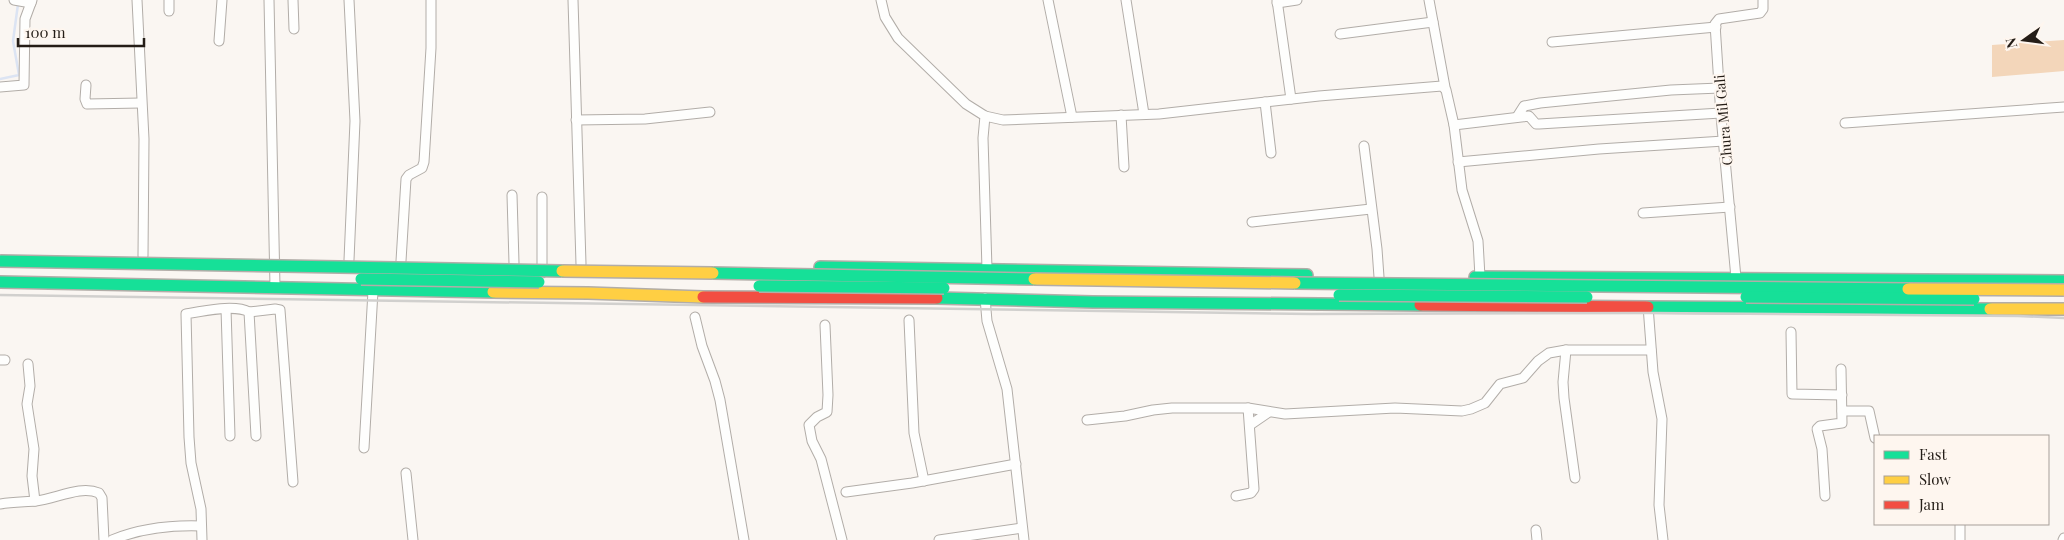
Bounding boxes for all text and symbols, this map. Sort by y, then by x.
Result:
scale bar [18,15,144,47]
north arrow [1999,15,2049,65]
text: 100 m [25,22,66,42]
text: N [2000,36,2021,50]
street label: Chura Mil Gali [1710,74,1736,166]
legend [1874,435,2049,525]
text: Fast [1919,444,1948,464]
text: Slow [1919,469,1951,489]
text: Jam [1918,494,1945,514]

